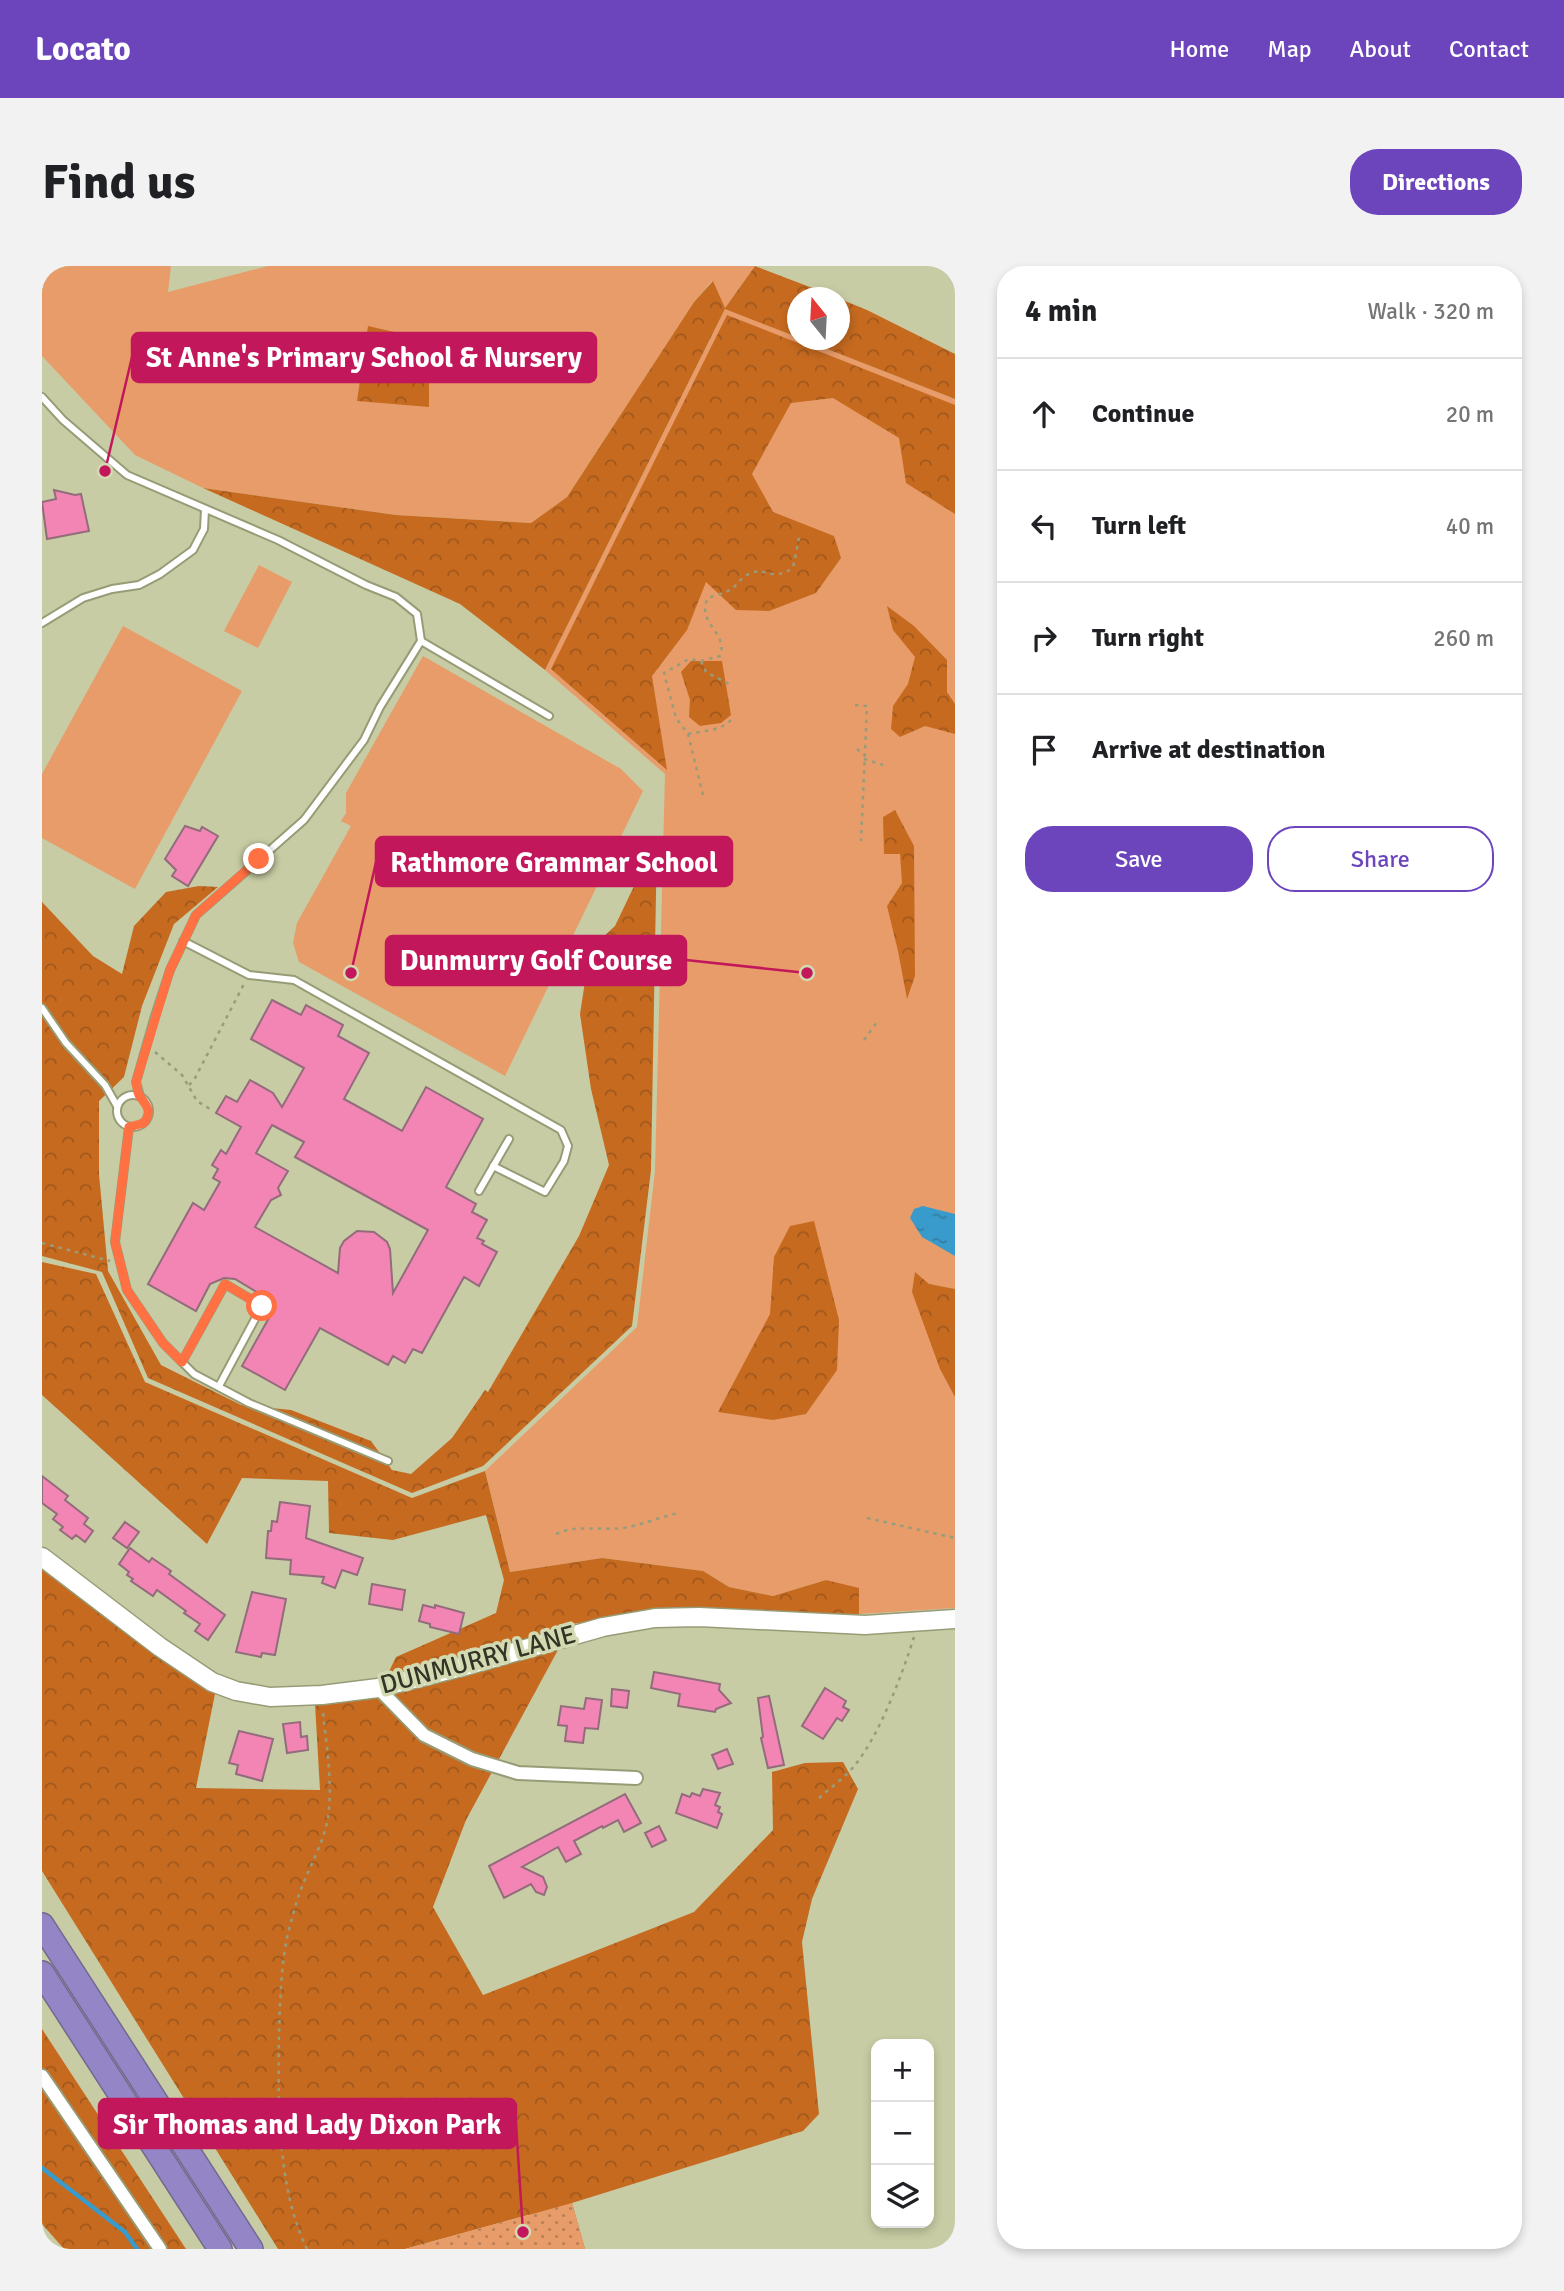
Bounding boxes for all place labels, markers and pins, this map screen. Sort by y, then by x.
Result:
callout: St Anne's Primary School & Nursery [132,333,596,382]
callout: Rathmore Grammar School [376,837,732,886]
callout: Dunmurry Golf Course [386,936,686,985]
callout: Sir Thomas and Lady Dixon Park [99,2099,516,2148]

